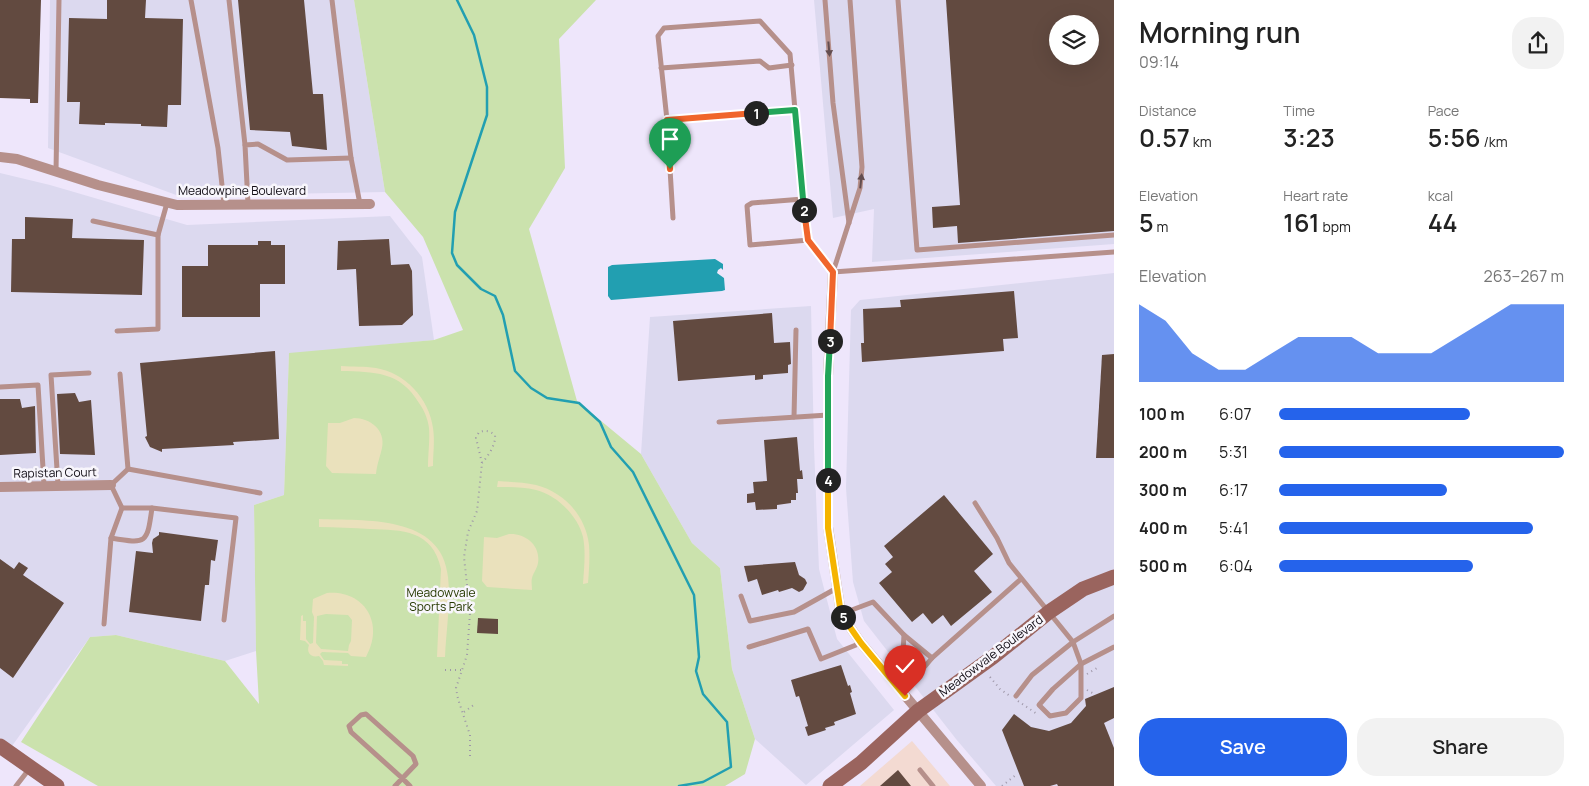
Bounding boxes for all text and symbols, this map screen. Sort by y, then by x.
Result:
text: Morning run [1139,13,1300,51]
map controls [1049,15,1099,65]
button: layers [1049,15,1099,65]
button: share [1512,17,1564,69]
one-way arrow [825,41,833,57]
text: 09:14 [1139,51,1179,73]
pin: 1 [744,100,768,126]
text: Distance [1139,101,1196,120]
text: Time [1283,101,1315,120]
text: Pace [1428,101,1459,120]
text: 1 [753,104,760,123]
pin [649,118,691,169]
text: 0.57 [1139,120,1190,155]
text: 3:23 [1283,120,1335,155]
text: 5:56 [1428,120,1481,155]
icon: arrive [656,125,684,153]
text: km [1190,132,1212,151]
text: /km [1481,132,1508,151]
one-way arrow [857,173,865,189]
street label: Meadowpine Boulevard [178,182,306,199]
text: Elevation [1139,186,1198,205]
text: Heart rate [1283,186,1348,205]
text: kcal [1428,186,1453,205]
pin: 2 [792,198,816,222]
text: 2 [800,201,809,220]
text: 5 [1139,205,1154,240]
text: 161 [1283,205,1320,240]
text: 44 [1428,205,1458,240]
text: m [1154,217,1168,236]
text: bpm [1320,217,1351,236]
text: Elevation [1139,265,1207,287]
text: 263–267 m [1484,265,1564,287]
pin: 3 [818,328,842,354]
text: 3 [826,332,835,351]
text: 100 m [1139,403,1185,425]
text: 6:07 [1219,403,1252,425]
text: 200 m [1139,441,1187,463]
text: 5:31 [1219,441,1248,463]
street label: Rapistan Court [13,463,97,482]
pin: 4 [816,468,840,492]
text: 4 [824,471,833,490]
text: 300 m [1139,479,1187,501]
text: 6:17 [1219,479,1248,501]
text: 400 m [1139,517,1187,539]
text: 5:41 [1219,517,1249,539]
text: 500 m [1139,555,1187,577]
text: 6:04 [1219,555,1253,577]
park label: Meadowvale Sports Park [406,584,476,615]
pin: 5 [830,604,856,630]
text: 5 [839,608,848,627]
street label: Meadowvale Boulevard [935,611,1046,700]
pin [884,645,926,696]
icon: check [891,652,919,680]
button: Save [1139,718,1347,776]
button: Share [1357,718,1564,776]

